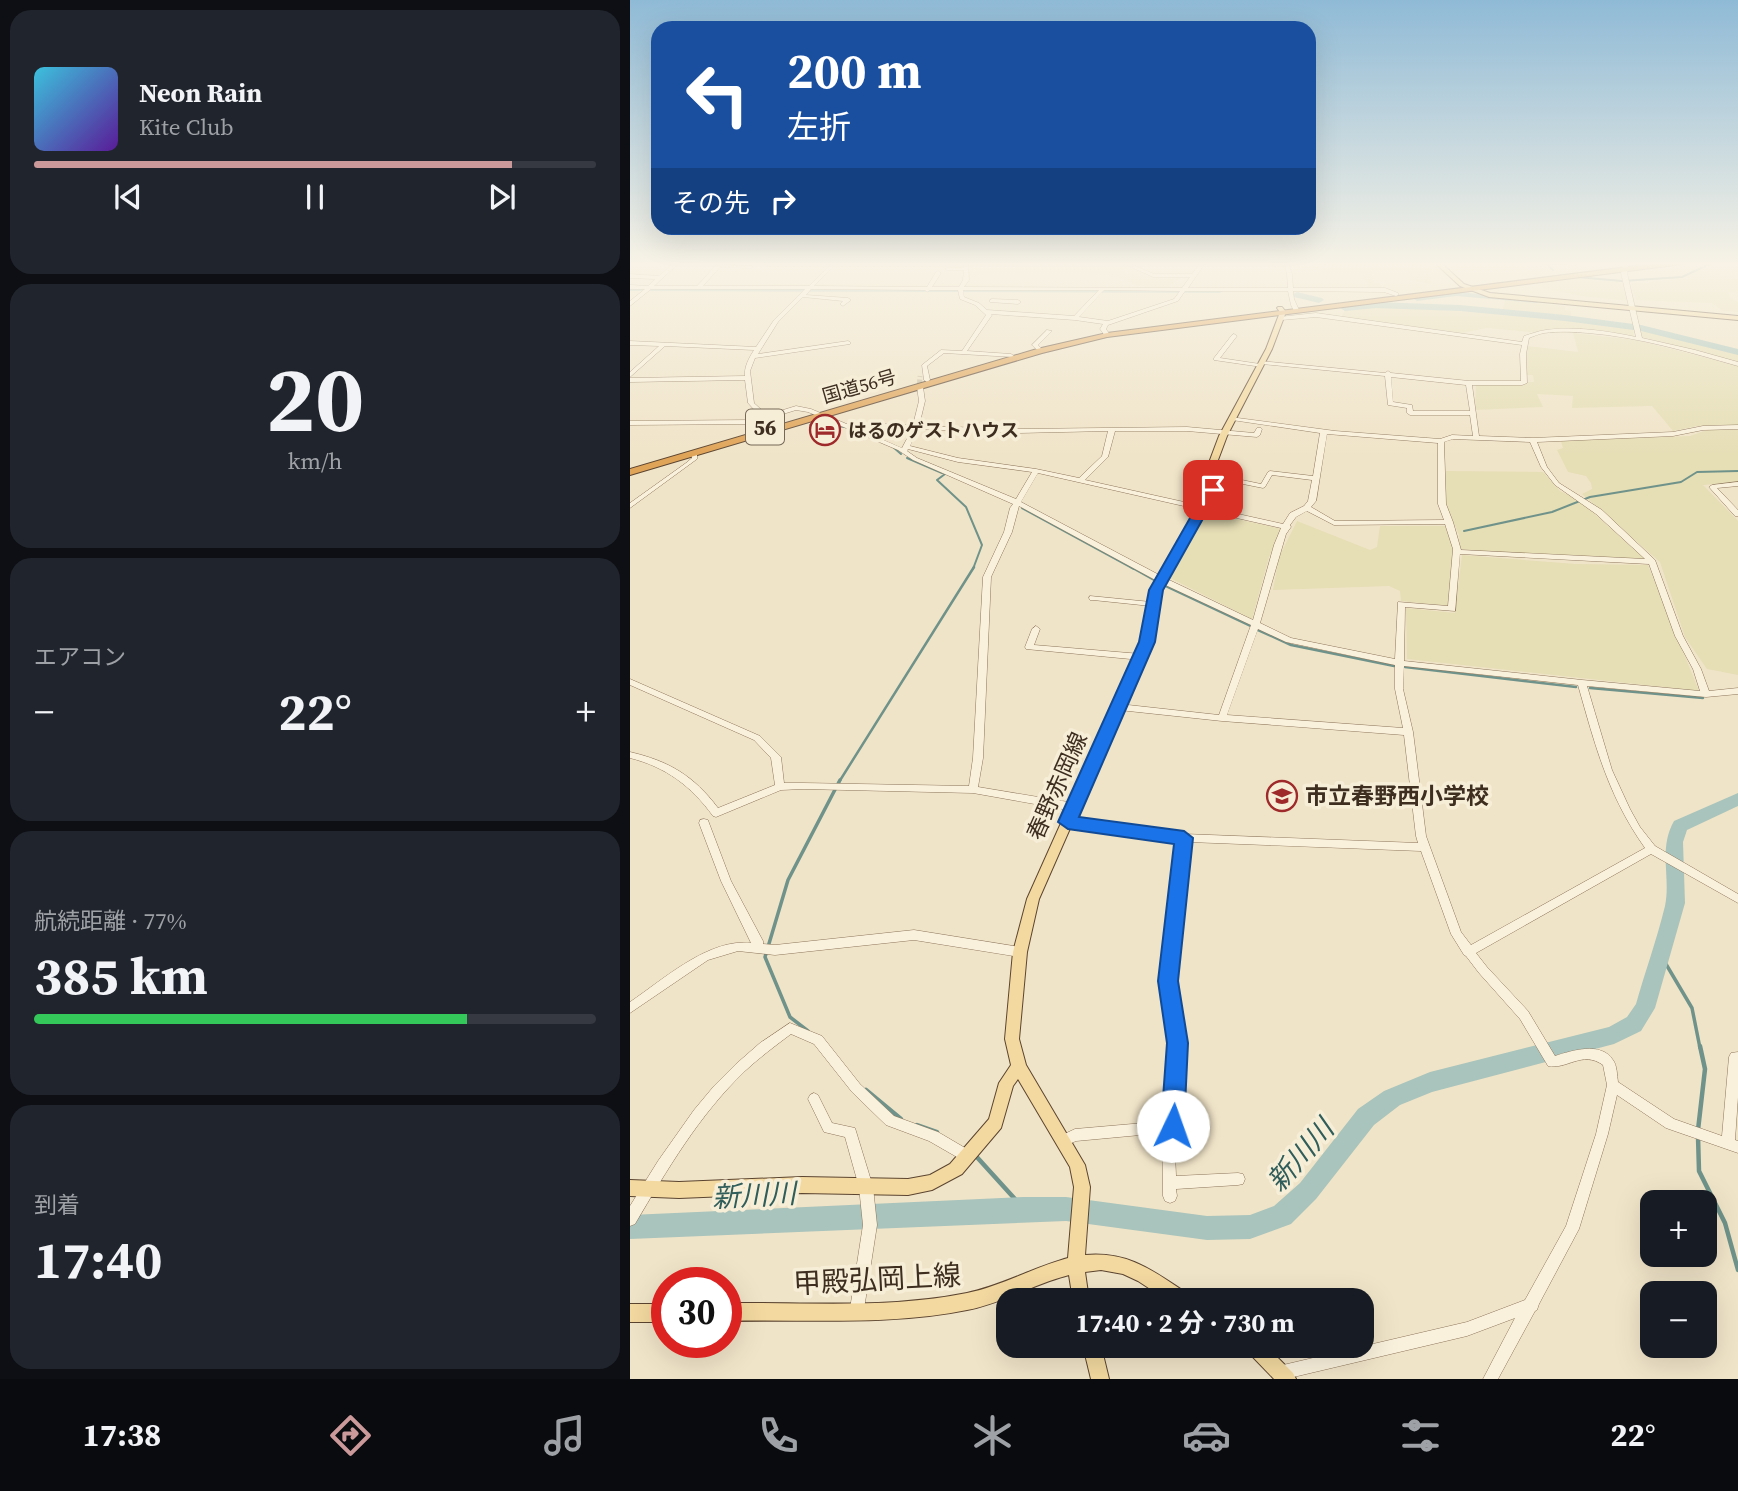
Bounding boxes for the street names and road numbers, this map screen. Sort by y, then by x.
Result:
street label: 国道56号 [819,363,899,409]
road number: 56 [746,410,784,444]
street label: 春野赤岡線 [1019,727,1095,845]
street label: 甲殿弘岡上線 [792,1256,962,1302]

